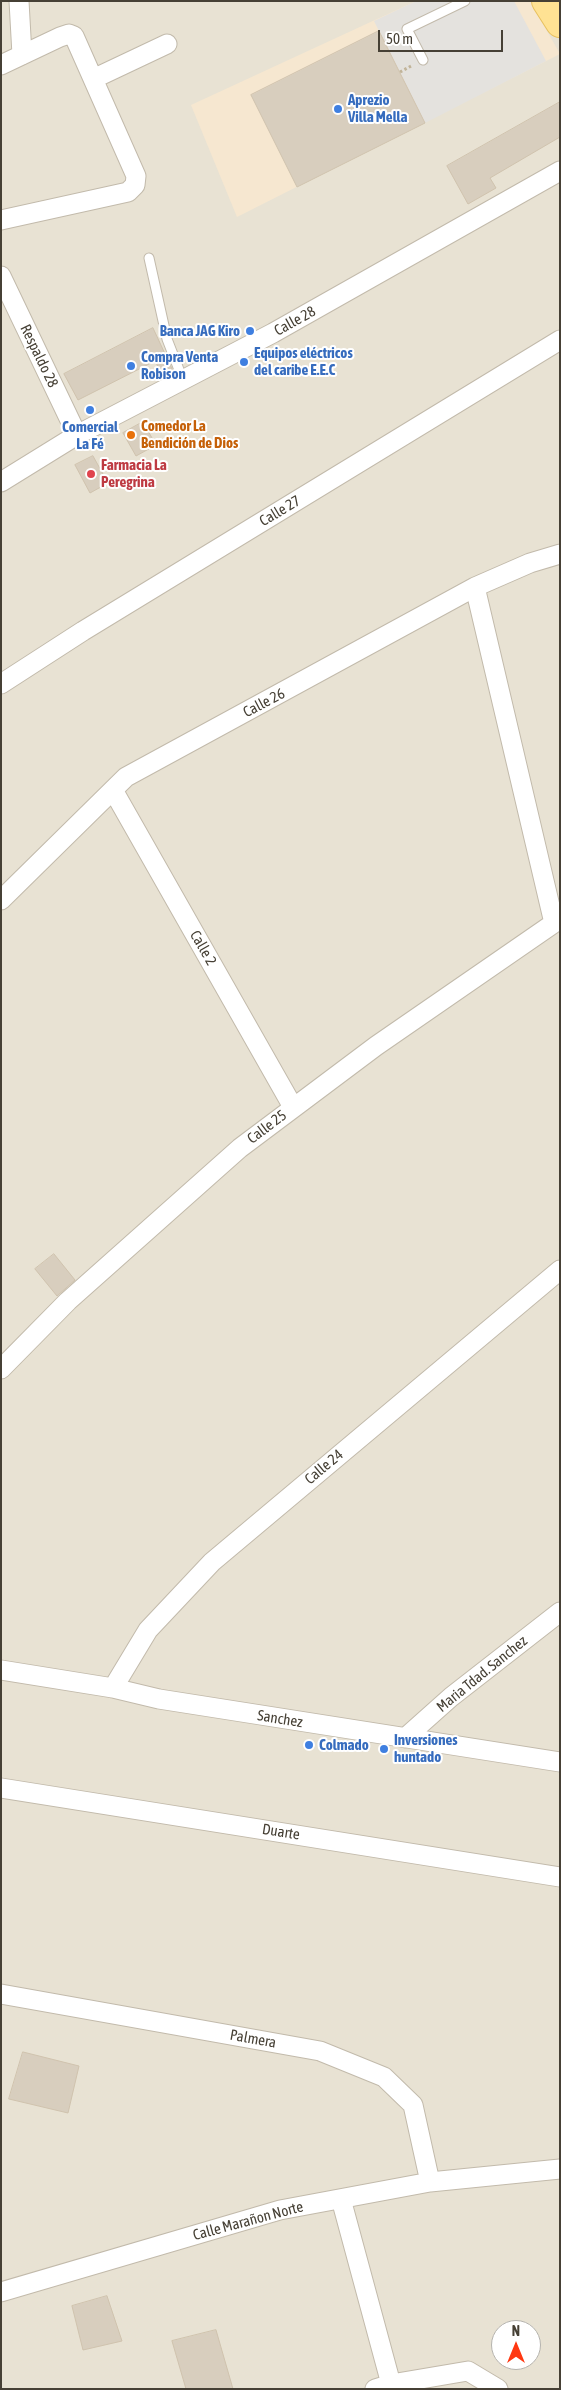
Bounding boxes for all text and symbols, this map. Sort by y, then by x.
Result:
scale bar [381,20,506,52]
text: 50 m [386,30,413,47]
place label: Aprezio Villa Mella [348,91,408,126]
marker: Aprezio Villa Mella [332,103,344,115]
street label: Calle 28 [271,302,319,340]
street label: Respaldo 28 [16,322,62,390]
place label: Banca JAG Kiro [160,322,240,340]
marker: Banca JAG Kiro [244,325,256,337]
place label: Equipos eléctricos del caribe E.E.C [254,344,353,379]
place label: Compra Venta Robison [141,348,218,383]
marker: Equipos eléctricos del caribe E.E.C [238,356,250,368]
marker: Compra Venta Robison [125,360,137,372]
marker: Comercial La Fé [84,404,96,416]
place label: Comedor La Bendición de Dios [141,417,238,452]
place label: Comercial La Fé [62,418,118,453]
marker: Comedor La Bendición de Dios [125,429,137,441]
place label: Farmacia La Peregrina [101,456,167,491]
marker: Farmacia La Peregrina [85,468,97,480]
street label: Calle 27 [256,492,304,530]
street label: Calle 26 [240,685,288,721]
street label: Calle 2 [186,927,220,969]
street label: Calle 25 [244,1106,290,1148]
street label: Calle 24 [301,1446,347,1488]
street label: Maria Tdad. Sanchez [433,1632,531,1716]
street label: Sanchez [256,1707,304,1731]
place label: Inversiones huntado [394,1731,458,1766]
place label: Colmado [319,1736,369,1754]
marker: Colmado [303,1739,315,1751]
marker: Inversiones huntado [378,1743,390,1755]
street label: Duarte [261,1820,301,1844]
street label: Palmera [228,2026,278,2052]
street label: Calle Marañon Norte [191,2198,305,2244]
north arrow [491,2320,541,2370]
text: N [512,2323,520,2339]

